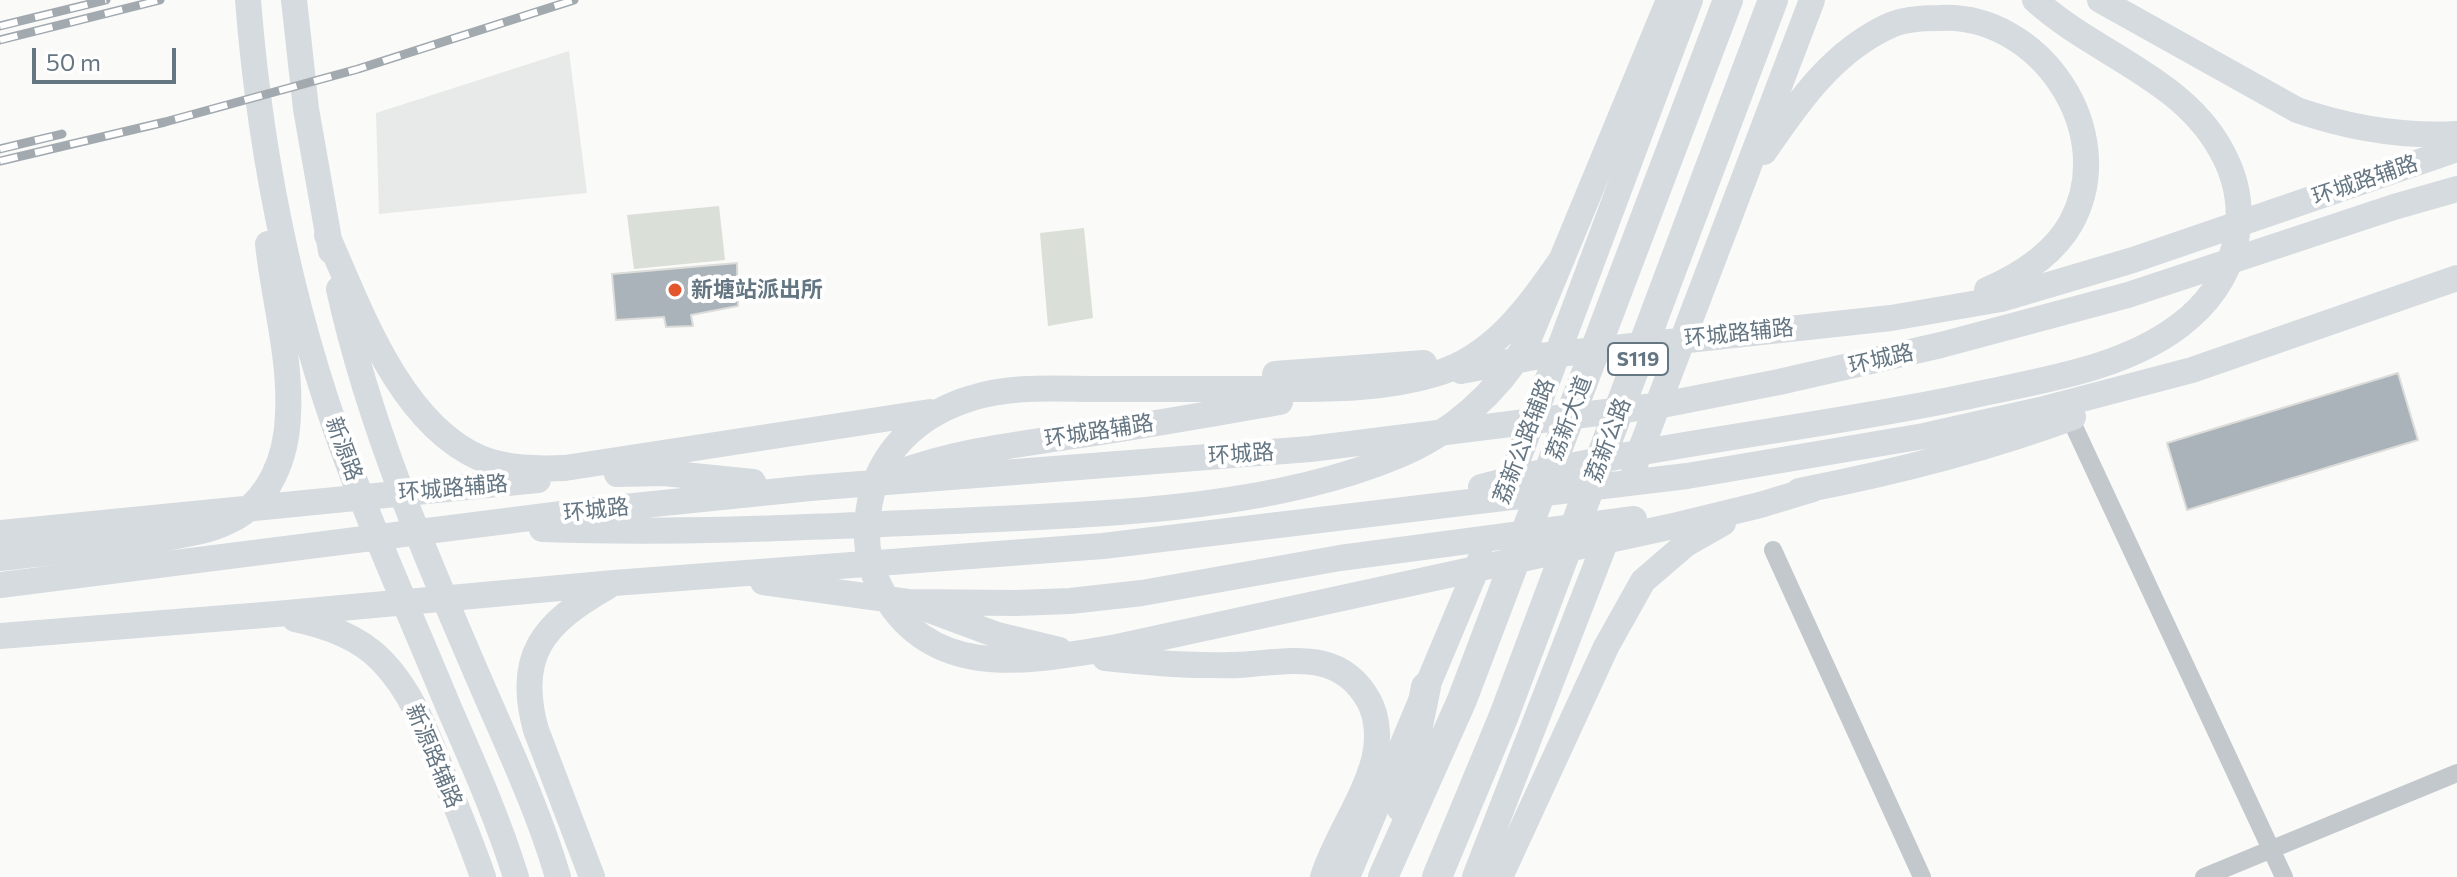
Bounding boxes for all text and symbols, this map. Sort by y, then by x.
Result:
scale bar [36,32,180,82]
text: 50 m [46,47,101,76]
street label: 环城路辅路 [2309,150,2421,210]
place label: 新塘站派出所 [691,277,823,303]
marker: 新塘站派出所 [666,281,684,299]
street label: 环城路辅路 [1683,314,1795,352]
street label: 环城路 [1846,339,1916,379]
road number: S119 [1608,343,1668,375]
street label: 荔新大道 [1541,372,1597,464]
street label: 荔新公路辅路 [1488,375,1560,507]
street label: 荔新公路 [1580,394,1636,486]
street label: 环城路辅路 [1043,409,1155,453]
street label: 新源路 [320,413,368,485]
street label: 环城路 [1207,439,1275,469]
street label: 环城路辅路 [397,470,509,506]
street label: 环城路 [562,493,630,527]
street label: 新源路辅路 [400,700,468,812]

